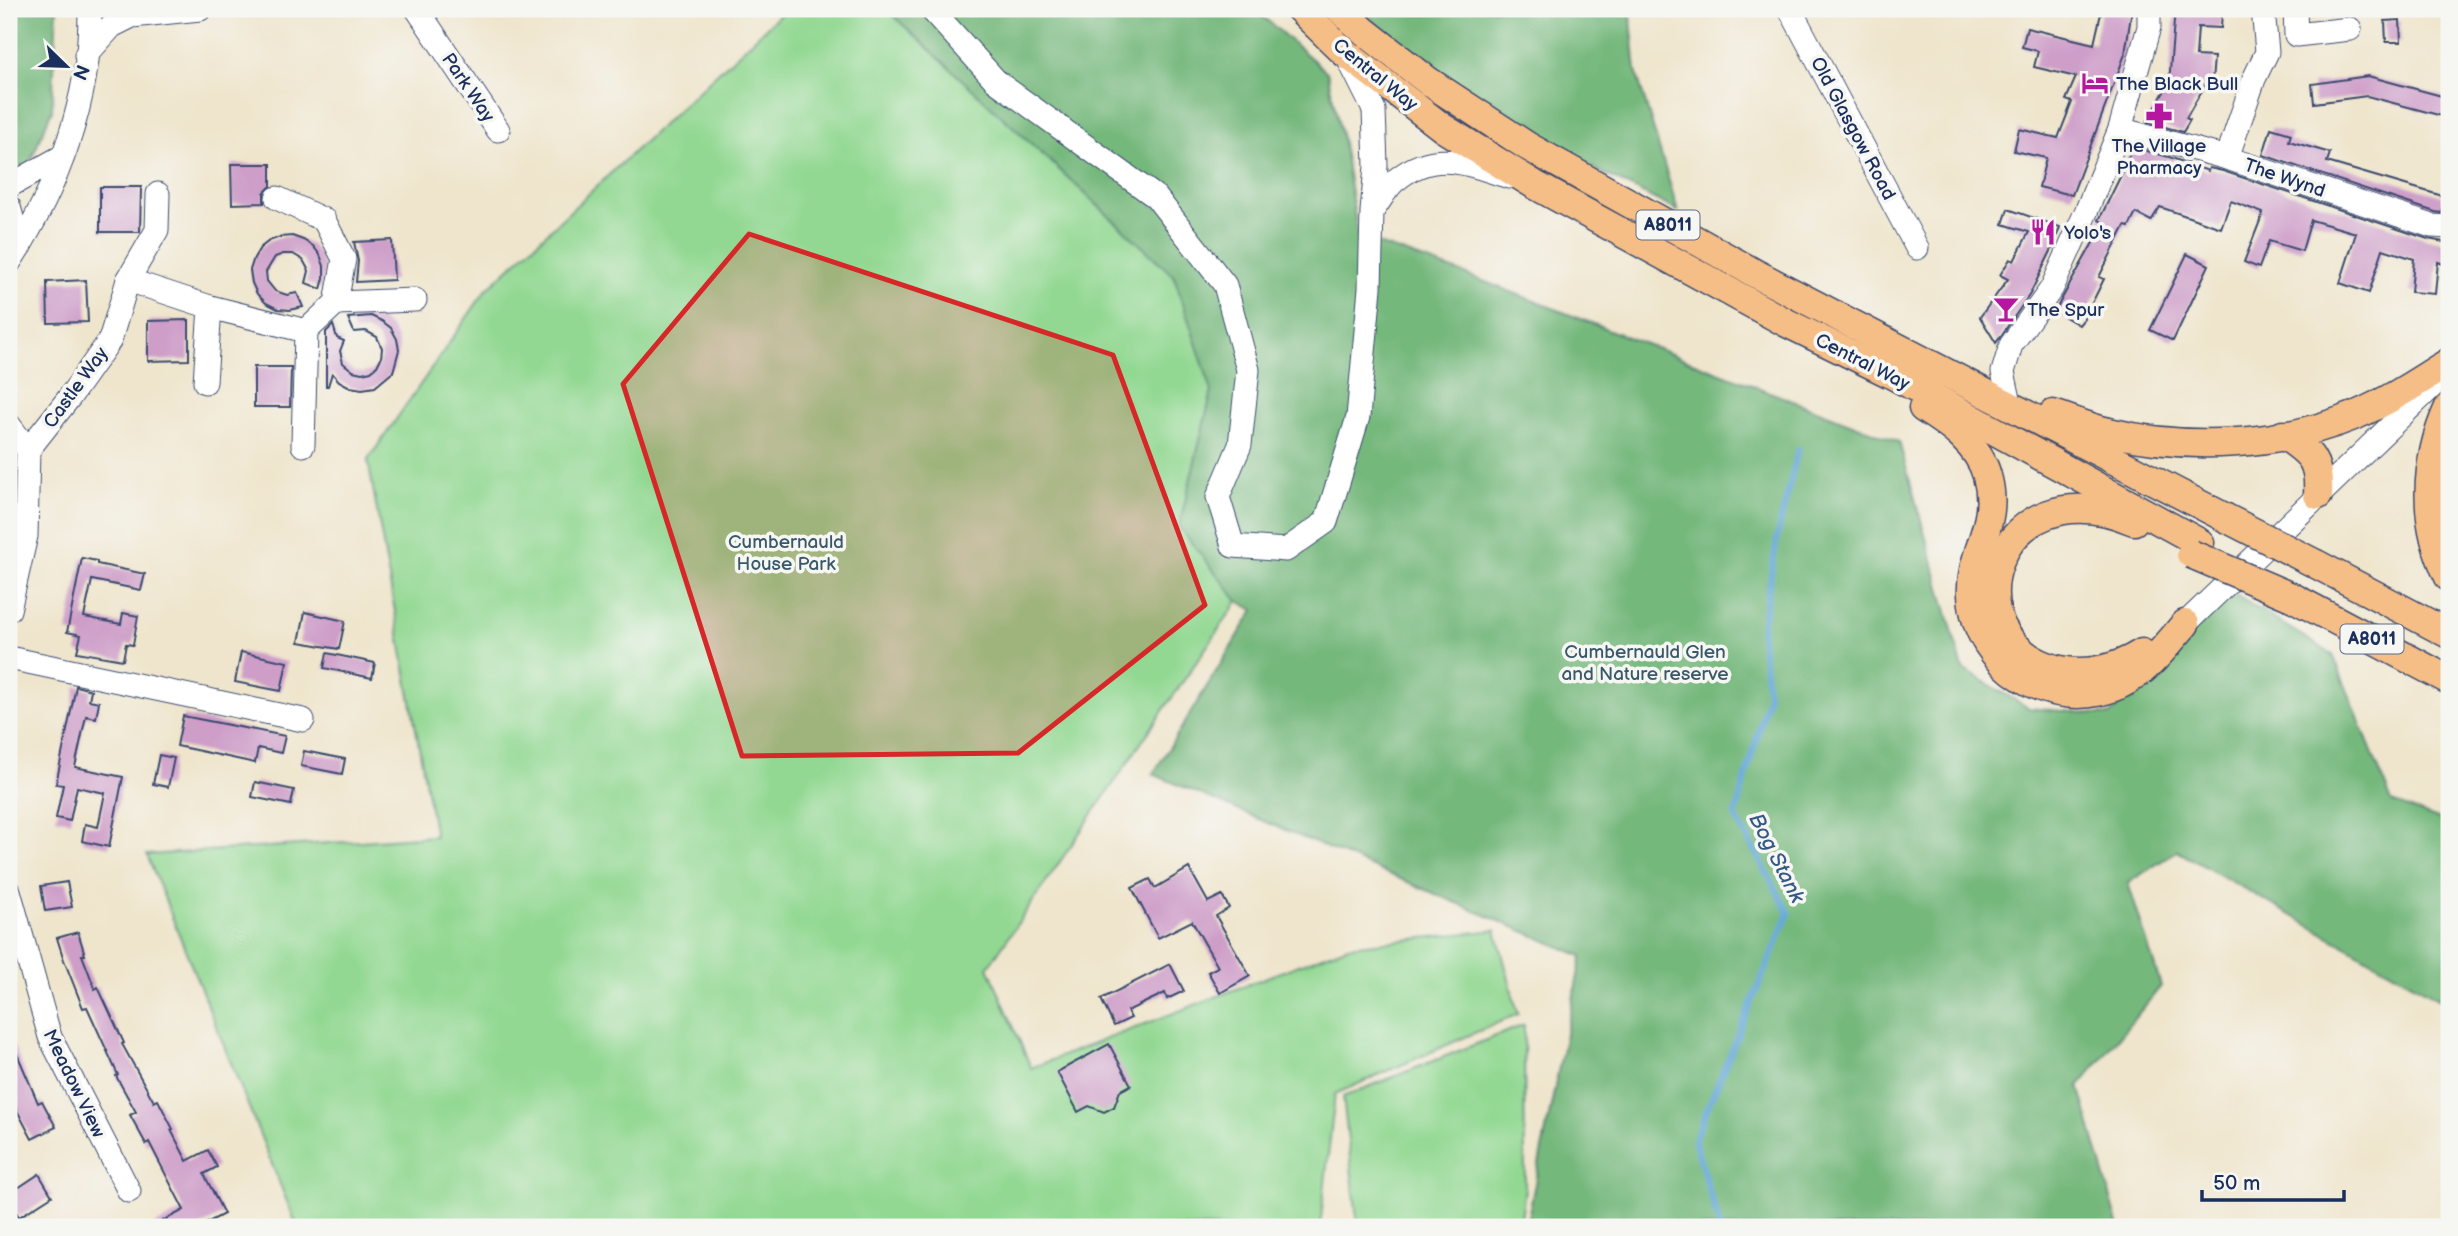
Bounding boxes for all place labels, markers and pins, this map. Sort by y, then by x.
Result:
hotel icon: The Black Bull [2080,68,2110,98]
place label: The Black Bull [2116,73,2238,96]
pharmacy icon: The Village Pharmacy [2144,101,2174,131]
place label: The Village Pharmacy [2112,135,2206,180]
restaurant icon: Yolo's [2028,217,2058,247]
place label: Yolo's [2063,222,2111,245]
bar icon: The Spur [1991,294,2021,324]
place label: The Spur [2027,299,2105,322]

